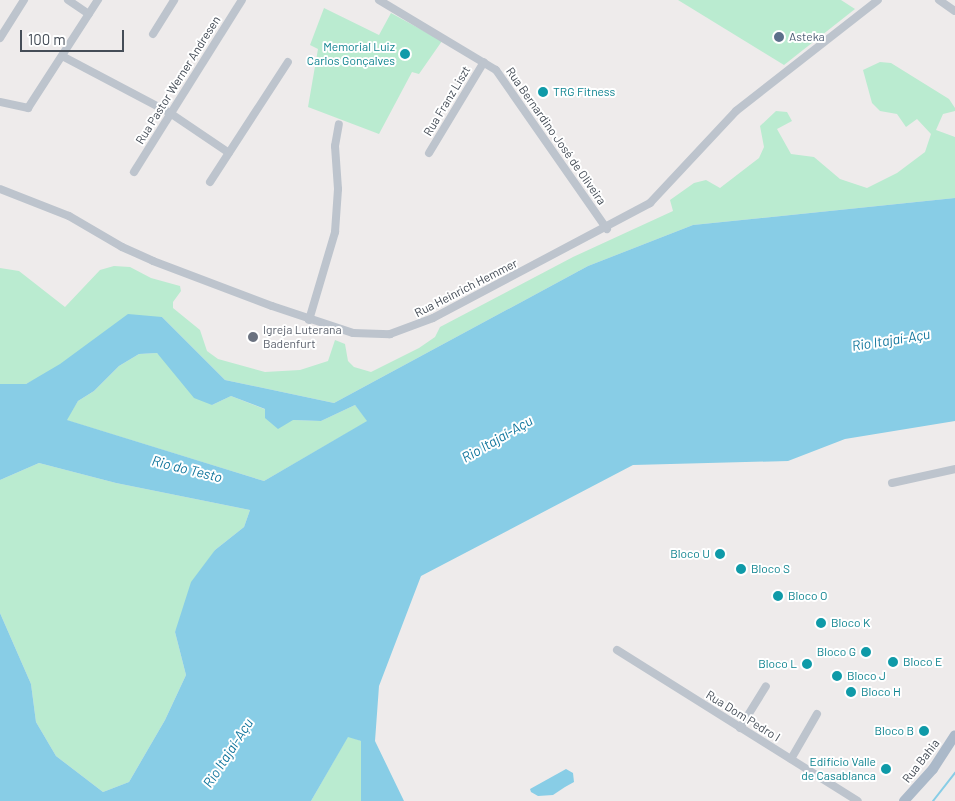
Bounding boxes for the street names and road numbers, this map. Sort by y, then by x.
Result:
street label: Rua Pastor Werner Andresen [133,13,223,147]
street label: Rua Franz Liszt [420,63,474,139]
street label: Rua Bernardino José de Oliveira [503,64,609,208]
street label: Rua Heinrich Hemmer [412,256,520,320]
street label: Rua Dom Pedro I [703,687,783,745]
street label: Rua Bahia [899,736,943,786]

